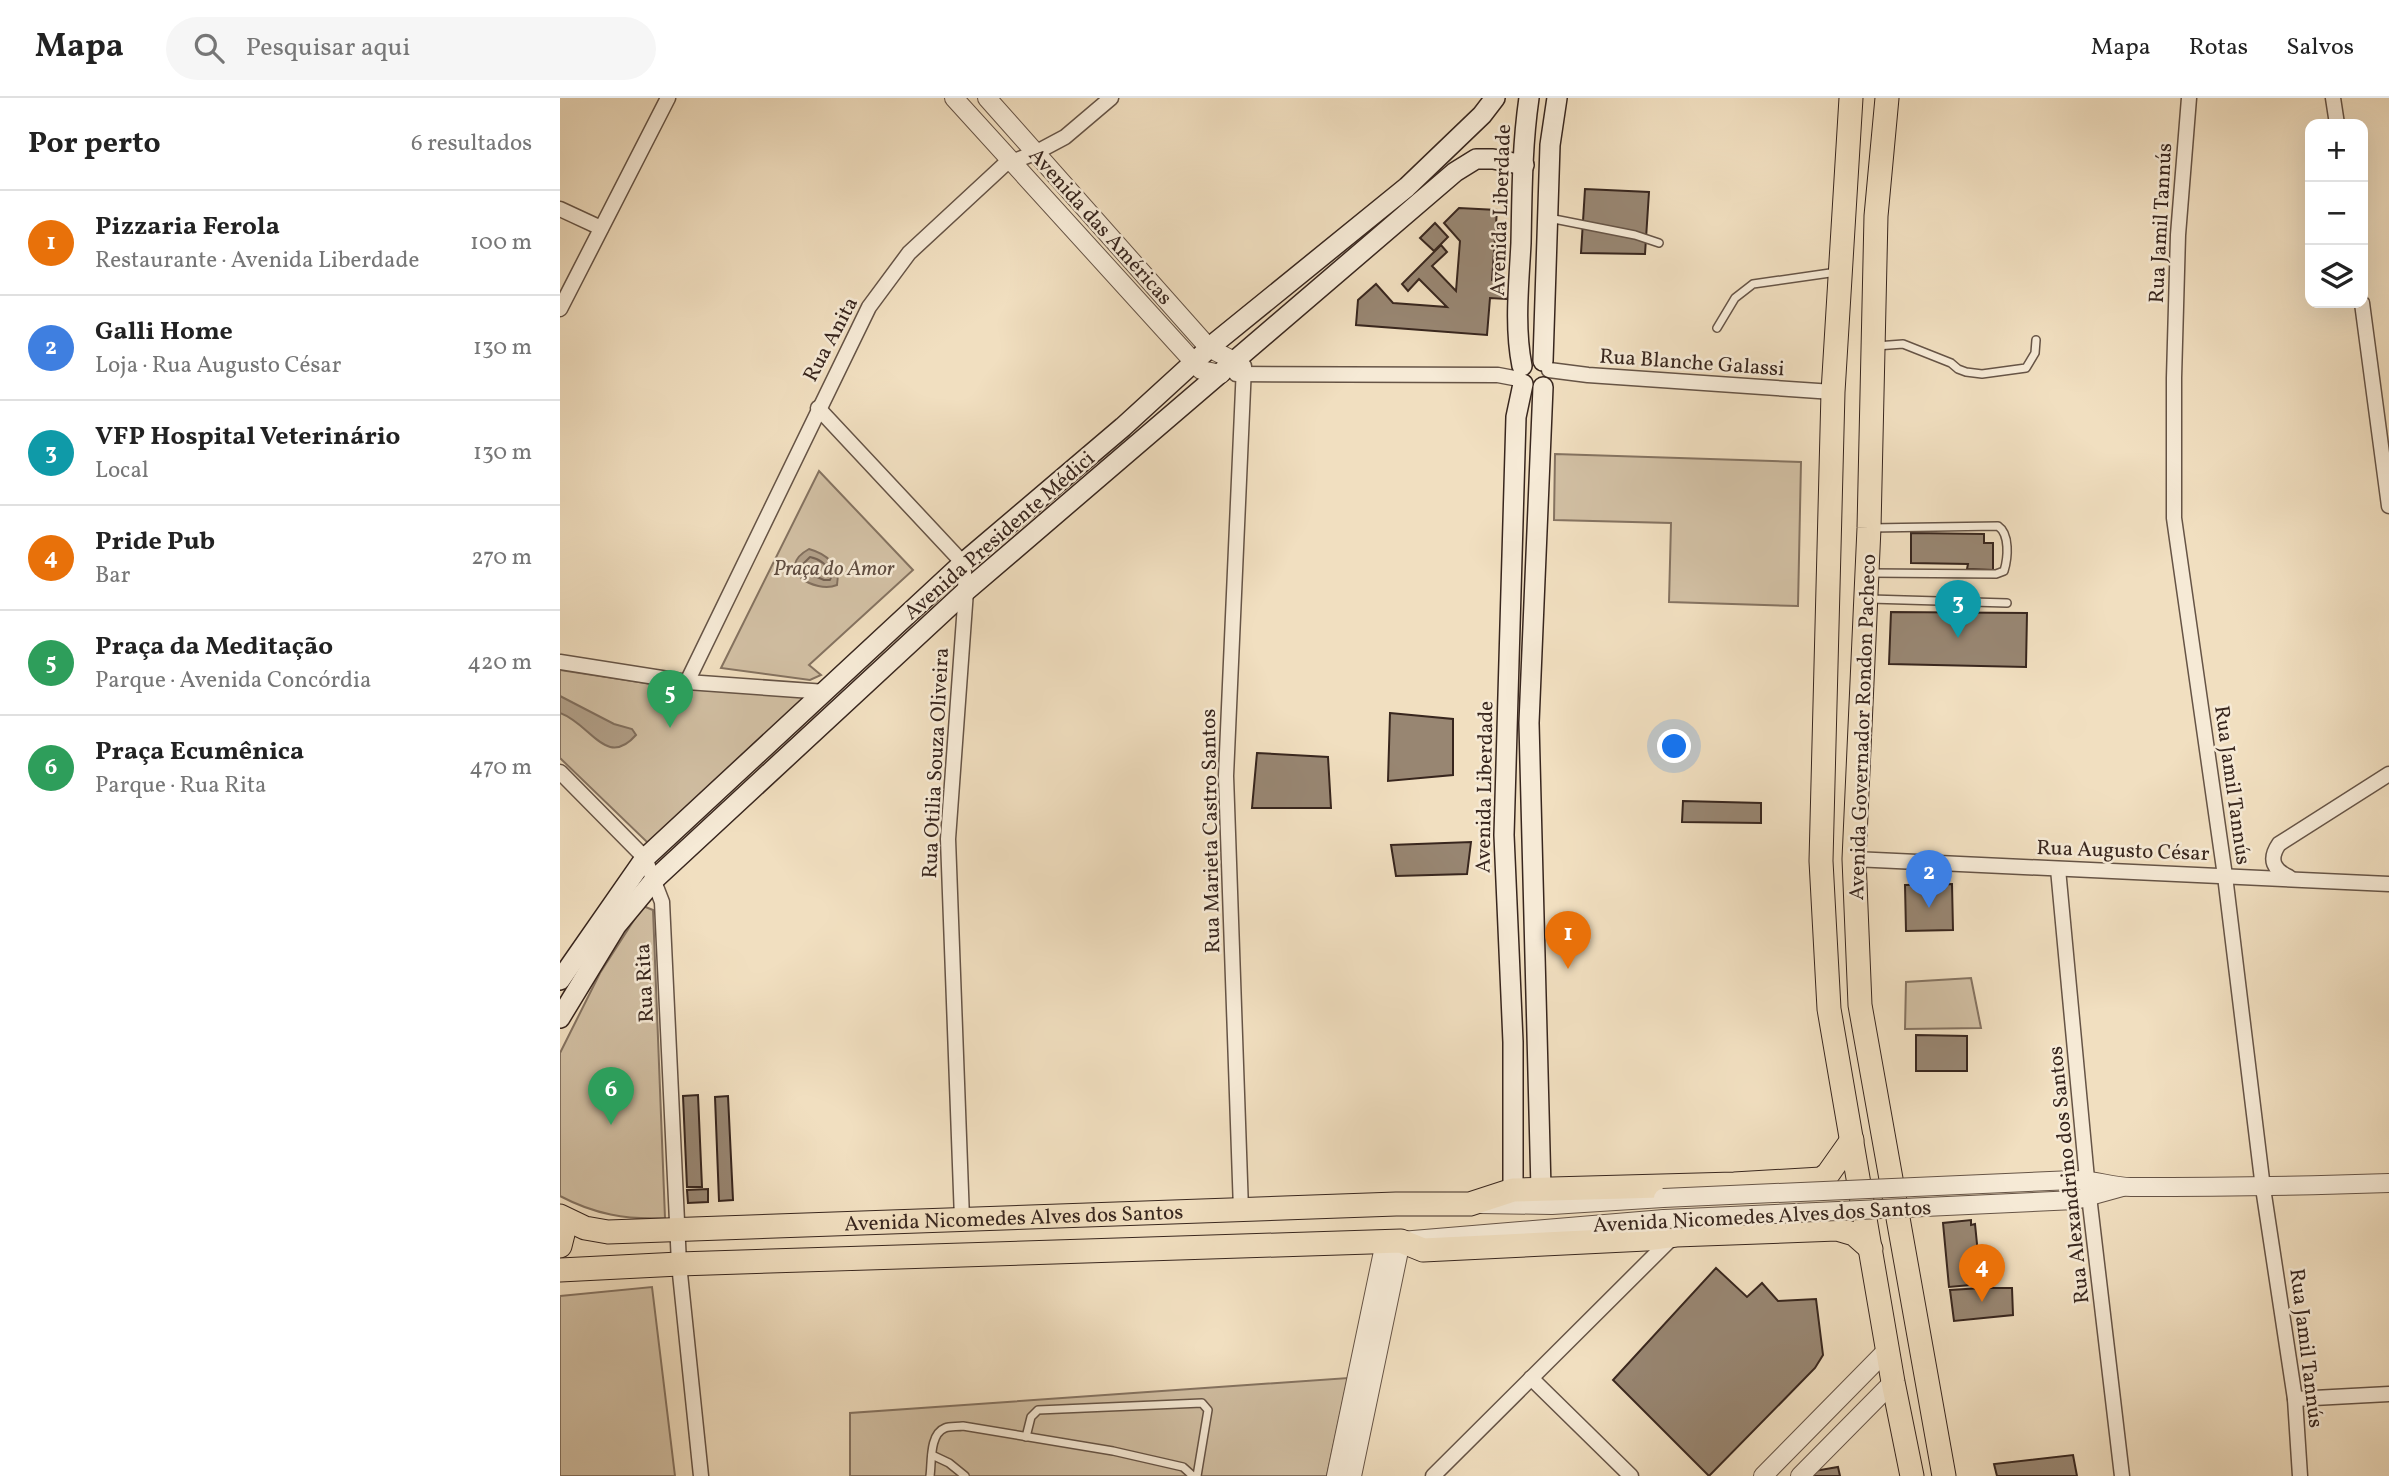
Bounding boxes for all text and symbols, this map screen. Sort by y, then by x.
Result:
search box [166,17,656,80]
text: Mapa [35,25,124,71]
icon: search [190,29,228,67]
text: Pesquisar aqui [246,30,410,66]
text: Mapa [2091,31,2151,65]
text: Rotas [2189,31,2248,65]
text: Salvos [2286,31,2354,65]
map controls [2305,119,2368,308]
button: + [2305,119,2368,182]
text: Por perto [28,123,161,165]
street label: Avenida Liberdade [1484,123,1519,297]
text: 6 resultados [411,128,532,160]
street label: Avenida das Américas [1021,142,1178,312]
street label: Rua Jamil Tannús [2143,142,2180,304]
button: − [2305,182,2368,245]
text: Pizzaria Ferola [95,209,280,245]
text: 1 [46,227,56,259]
text: 100 m [470,227,532,259]
text: Restaurante · Avenida Liberdade [95,245,419,277]
button: layers [2305,245,2368,308]
street label: Rua Anita [797,292,866,387]
text: Galli Home [95,314,233,350]
text: 2 [45,332,57,364]
text: 130 m [473,332,532,364]
street label: Rua Blanche Galassi [1598,343,1785,384]
text: Loja · Rua Augusto César [95,350,341,382]
text: VFP Hospital Veterinário [95,419,400,455]
text: 3 [45,437,57,469]
text: 130 m [473,437,532,469]
street label: Avenida Presidente Médici [898,445,1102,627]
text: Local [95,455,149,487]
text: Pride Pub [95,524,215,560]
text: 4 [44,542,58,574]
text: 270 m [471,542,532,574]
street label: Avenida Governador Rondon Pacheco [1843,553,1884,901]
park label: Praça do Amor [773,555,895,584]
text: Bar [95,560,130,592]
pin: 3 [1935,580,1981,638]
text: Praça da Meditação [95,629,333,665]
text: 5 [45,647,57,679]
text: 420 m [467,647,532,679]
street label: Rua Otilia Souza Oliveira [916,647,957,879]
text: Parque · Avenida Concórdia [95,665,371,697]
pin: 5 [647,670,693,728]
street label: Avenida Liberdade [1469,701,1502,873]
street label: Rua Jamil Tannús [2206,704,2257,867]
street label: Rua Marieta Castro Santos [1195,708,1228,954]
your location [1657,729,1691,763]
text: Praça Ecumênica [95,734,304,770]
text: 6 [45,752,57,784]
text: 470 m [469,752,532,784]
text: Parque · Rua Rita [95,770,267,802]
street label: Rua Augusto César [2036,834,2210,869]
pin: 2 [1906,850,1952,908]
pin: 1 [1545,911,1591,969]
street label: Rua Rita [629,943,662,1023]
street label: Rua Alexandrino dos Santos [2042,1045,2097,1305]
pin: 6 [588,1067,634,1125]
street label: Avenida Nicomedes Alves dos Santos [1592,1194,1932,1241]
street label: Avenida Nicomedes Alves dos Santos [844,1199,1184,1240]
pin: 4 [1959,1244,2005,1302]
street label: Rua Jamil Tannús [2281,1267,2330,1430]

